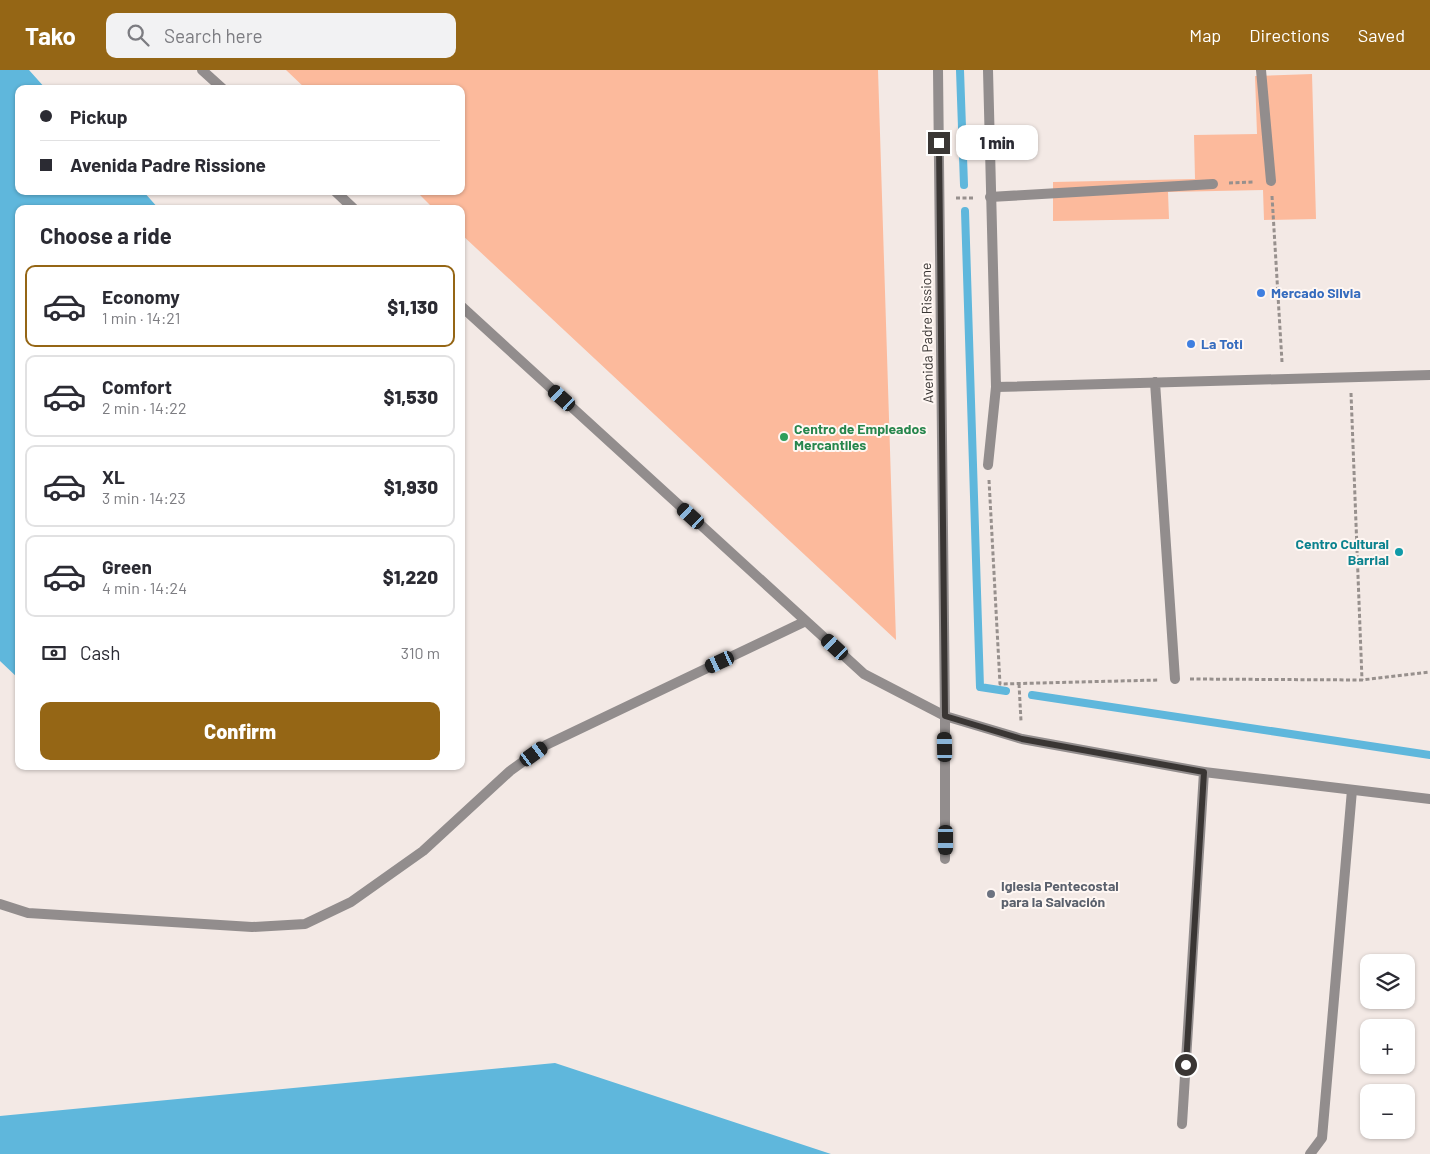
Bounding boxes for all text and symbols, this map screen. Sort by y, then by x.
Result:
search box [106,13,456,58]
text: Tako [25,21,76,50]
icon: search [124,21,152,49]
text: Search here [164,24,263,47]
text: Map [1189,24,1221,46]
text: Directions [1249,24,1330,46]
text: Saved [1358,24,1405,46]
text: Pickup [70,105,128,128]
callout: 1 min [956,126,1039,160]
route end [928,132,950,154]
text: 1 min [979,133,1015,152]
text: Avenida Padre Rissione [70,153,266,176]
text: Choose a ride [40,222,172,248]
street label: Avenida Padre Rissione [917,263,936,403]
icon: car [42,284,87,329]
place label: Mercado Silvia [1271,284,1361,301]
text: Economy [102,285,180,308]
marker: Mercado Silvia [1255,287,1267,299]
text: $1,130 [387,295,438,318]
text: 1 min · 14:21 [102,308,180,327]
place label: La Toti [1201,335,1243,352]
marker: La Toti [1185,338,1197,350]
icon: car [42,374,87,419]
text: Comfort [102,375,172,398]
car [545,382,578,414]
text: $1,530 [384,385,438,408]
text: 2 min · 14:22 [102,398,186,417]
place label: Centro de Empleados Mercantiles [794,420,926,453]
marker: Centro de Empleados Mercantiles [778,431,790,443]
icon: car [42,464,87,509]
text: XL [102,465,125,488]
text: $1,930 [384,475,438,498]
text: 3 min · 14:23 [102,488,186,507]
car [674,500,707,532]
place label: Centro Cultural Barrial [1296,535,1389,568]
marker: Centro Cultural Barrial [1393,546,1405,558]
icon: car [42,554,87,599]
text: Green [102,555,152,578]
text: $1,220 [383,565,438,588]
text: 4 min · 14:24 [102,578,187,597]
car [818,631,851,663]
icon: cash [40,639,68,667]
text: Cash [80,641,121,664]
text: 310 m [401,643,440,662]
car [703,649,736,675]
button: Confirm [40,702,440,760]
car [937,732,952,762]
car [517,739,550,769]
car [938,825,953,855]
place label: Iglesia Pentecostal para la Salvación [1001,877,1119,910]
marker: Iglesia Pentecostal para la Salvación [985,888,997,900]
map controls [1360,954,1415,1139]
button: layers [1360,954,1415,1009]
button: + [1360,1019,1415,1074]
route start [1175,1054,1197,1076]
button: − [1360,1084,1415,1139]

